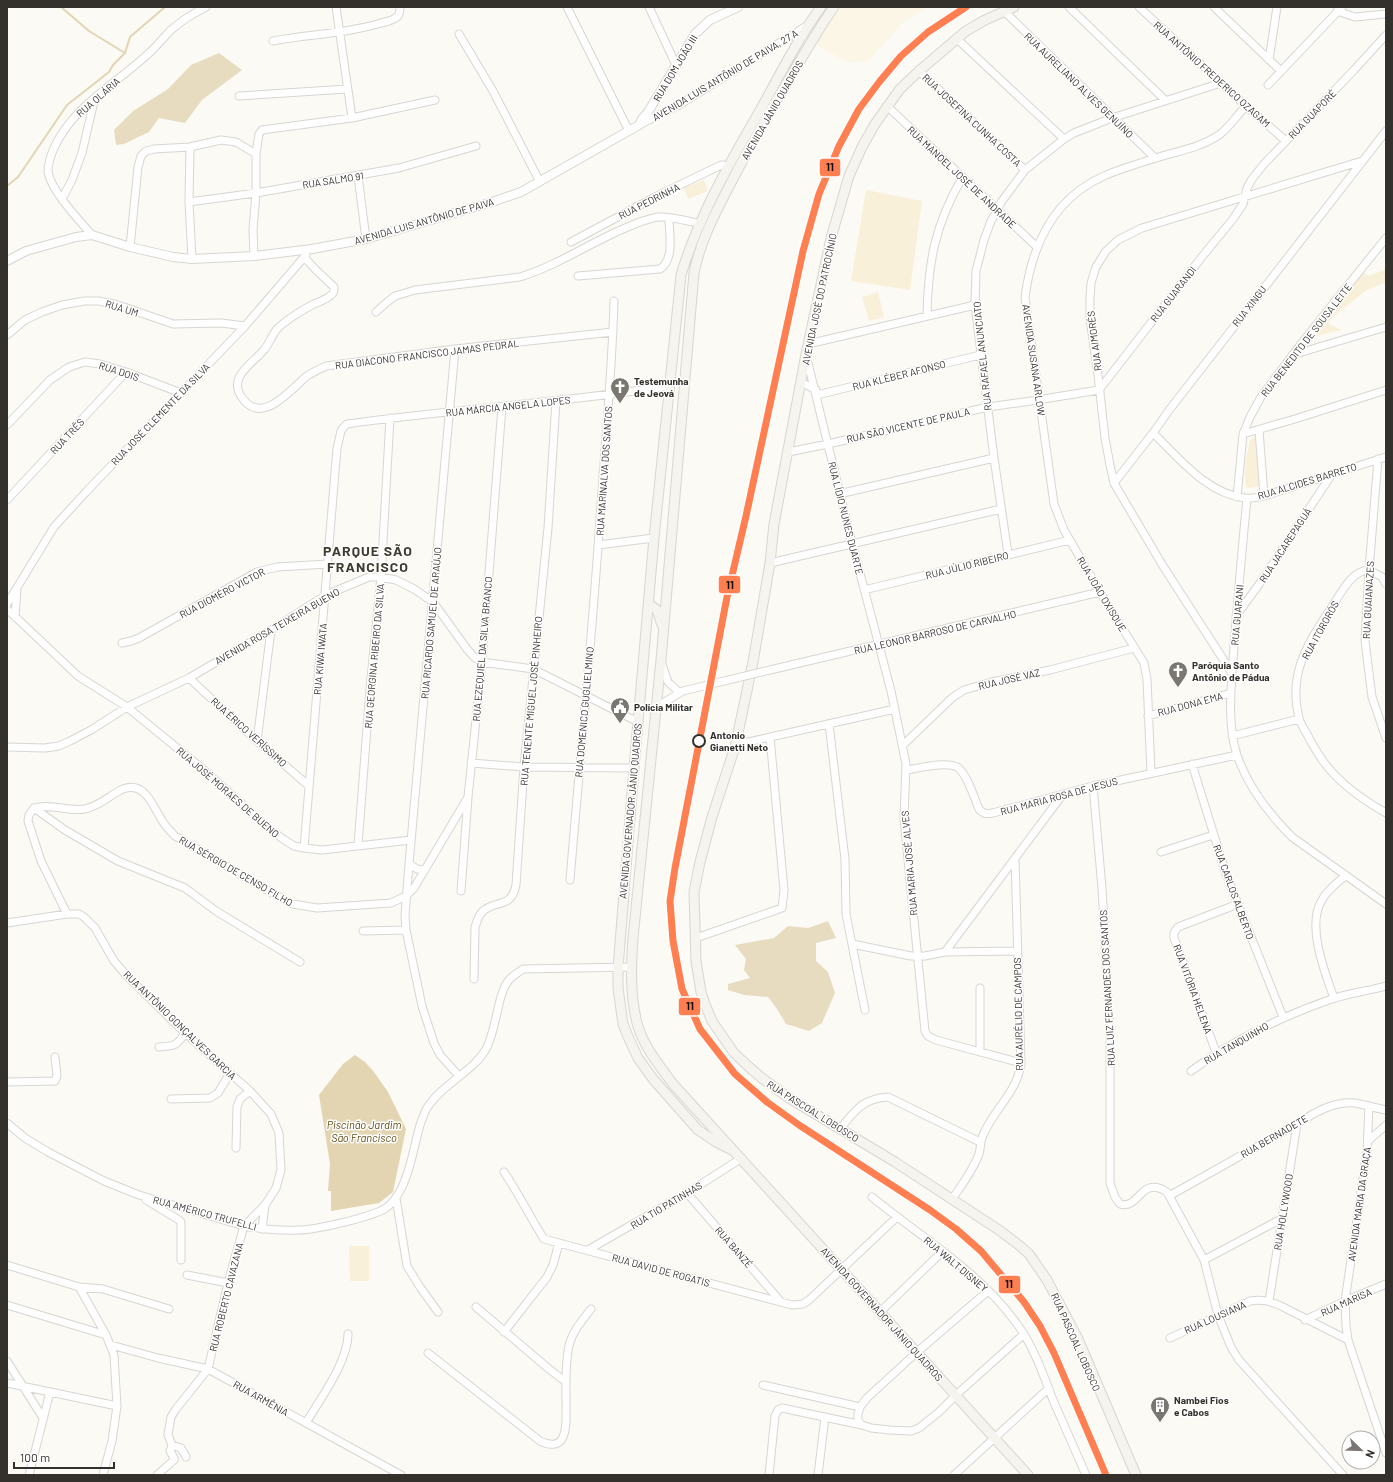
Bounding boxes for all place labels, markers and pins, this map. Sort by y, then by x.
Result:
place label: Testemunha de Jeová [634,375,689,399]
church icon: Testemunha de Jeová [609,376,631,404]
place label: Paróquia Santo Antônio de Pádua [1192,659,1270,683]
church icon: Paróquia Santo Antônio de Pádua [1167,660,1189,688]
public building icon: Polícia Militar [609,696,631,724]
place label: Polícia Militar [634,701,693,713]
place label: Antonio Gianetti Neto [710,729,769,753]
marker: Antonio Gianetti Neto [692,734,706,748]
place label: Nambei Fios e Cabos [1174,1394,1229,1418]
building icon: Nambei Fios e Cabos [1149,1395,1171,1423]

